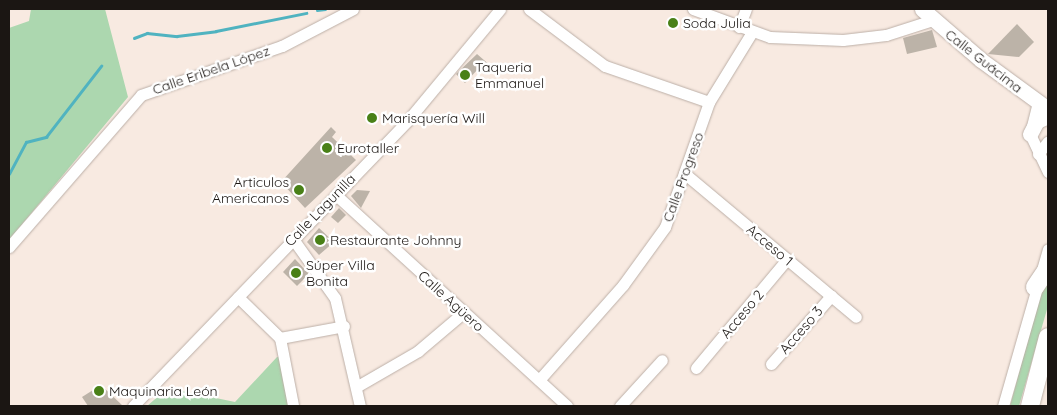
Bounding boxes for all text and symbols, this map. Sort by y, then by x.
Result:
place label: Soda Julia [683,15,751,31]
marker: Soda Julia [667,17,679,29]
street label: Calle Guácima [942,26,1026,96]
street label: Calle Eribela López [150,42,272,98]
place label: Taqueria Emmanuel [475,59,544,92]
marker: Taqueria Emmanuel [459,69,471,81]
place label: Marisquería Will [382,110,485,126]
marker: Marisquería Will [366,112,378,124]
street label: Calle Progreso [659,130,707,224]
place label: Eurotaller [337,140,399,156]
marker: Eurotaller [321,142,333,154]
street label: Calle Lagunilla [281,170,359,250]
place label: Articulos Americanos [212,174,289,206]
marker: Articulos Americanos [293,184,305,196]
street label: Acceso 1 [743,221,797,269]
place label: Restaurante Johnny [330,232,462,248]
marker: Restaurante Johnny [314,234,326,246]
place label: Súper Villa Bonita [306,257,375,290]
marker: Súper Villa Bonita [290,267,302,279]
street label: Calle Agüero [415,267,487,335]
street label: Acceso 2 [717,286,767,342]
street label: Acceso 3 [776,303,826,357]
place label: Maquinaria León [109,383,218,399]
marker: Maquinaria León [93,385,105,397]

